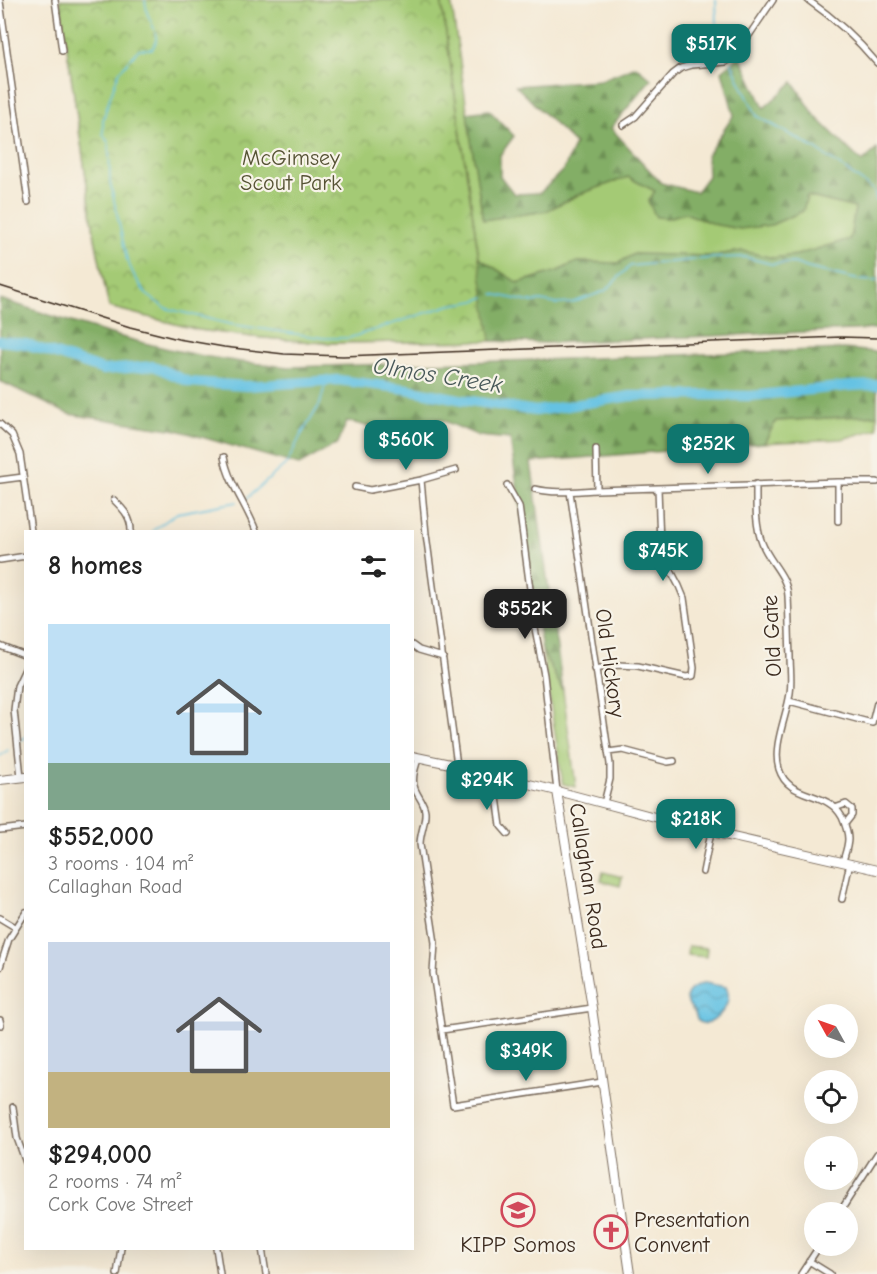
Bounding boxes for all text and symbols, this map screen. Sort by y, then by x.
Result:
pin: $517K [669,24,753,75]
text: $517K [686,32,736,55]
park label: McGimsey Scout Park [240,145,342,196]
water label: Olmos Creek [371,351,505,399]
pin: $560K [364,420,448,471]
pin: $252K [666,424,750,475]
text: $560K [378,428,434,451]
text: $252K [681,432,735,455]
pin: $745K [621,531,705,582]
text: $745K [638,539,688,562]
icon: filters [357,550,390,583]
text: 8 homes [48,551,142,581]
pin: $552K [483,589,567,640]
street label: Old Gate [757,594,787,677]
text: $552K [498,597,552,620]
street label: Old Hickory [589,607,631,720]
icon: home [165,663,273,771]
pin: $294K [445,760,529,811]
text: $294K [460,768,514,791]
pin: $218K [654,799,738,850]
street label: Callaghan Road [564,801,612,951]
text: $218K [670,807,722,830]
text: $552,000 [48,822,154,852]
text: 3 rooms · 104 m² [48,852,193,875]
text: Callaghan Road [48,875,182,898]
icon: home [165,981,273,1089]
north arrow [804,1004,858,1058]
map controls [804,1004,858,1256]
pin: $349K [484,1031,568,1082]
text: $349K [500,1039,553,1062]
button: locate [804,1070,858,1124]
button: + [804,1136,858,1190]
text: $294,000 [48,1140,152,1170]
text: 2 rooms · 74 m² [48,1170,181,1193]
school or university icon: KIPP Somos [500,1192,536,1228]
text: Cork Cove Street [48,1193,193,1216]
button: − [804,1202,858,1256]
place label: Presentation Convent [634,1207,750,1258]
church icon: Presentation Convent [593,1214,629,1250]
place label: KIPP Somos [460,1232,576,1258]

